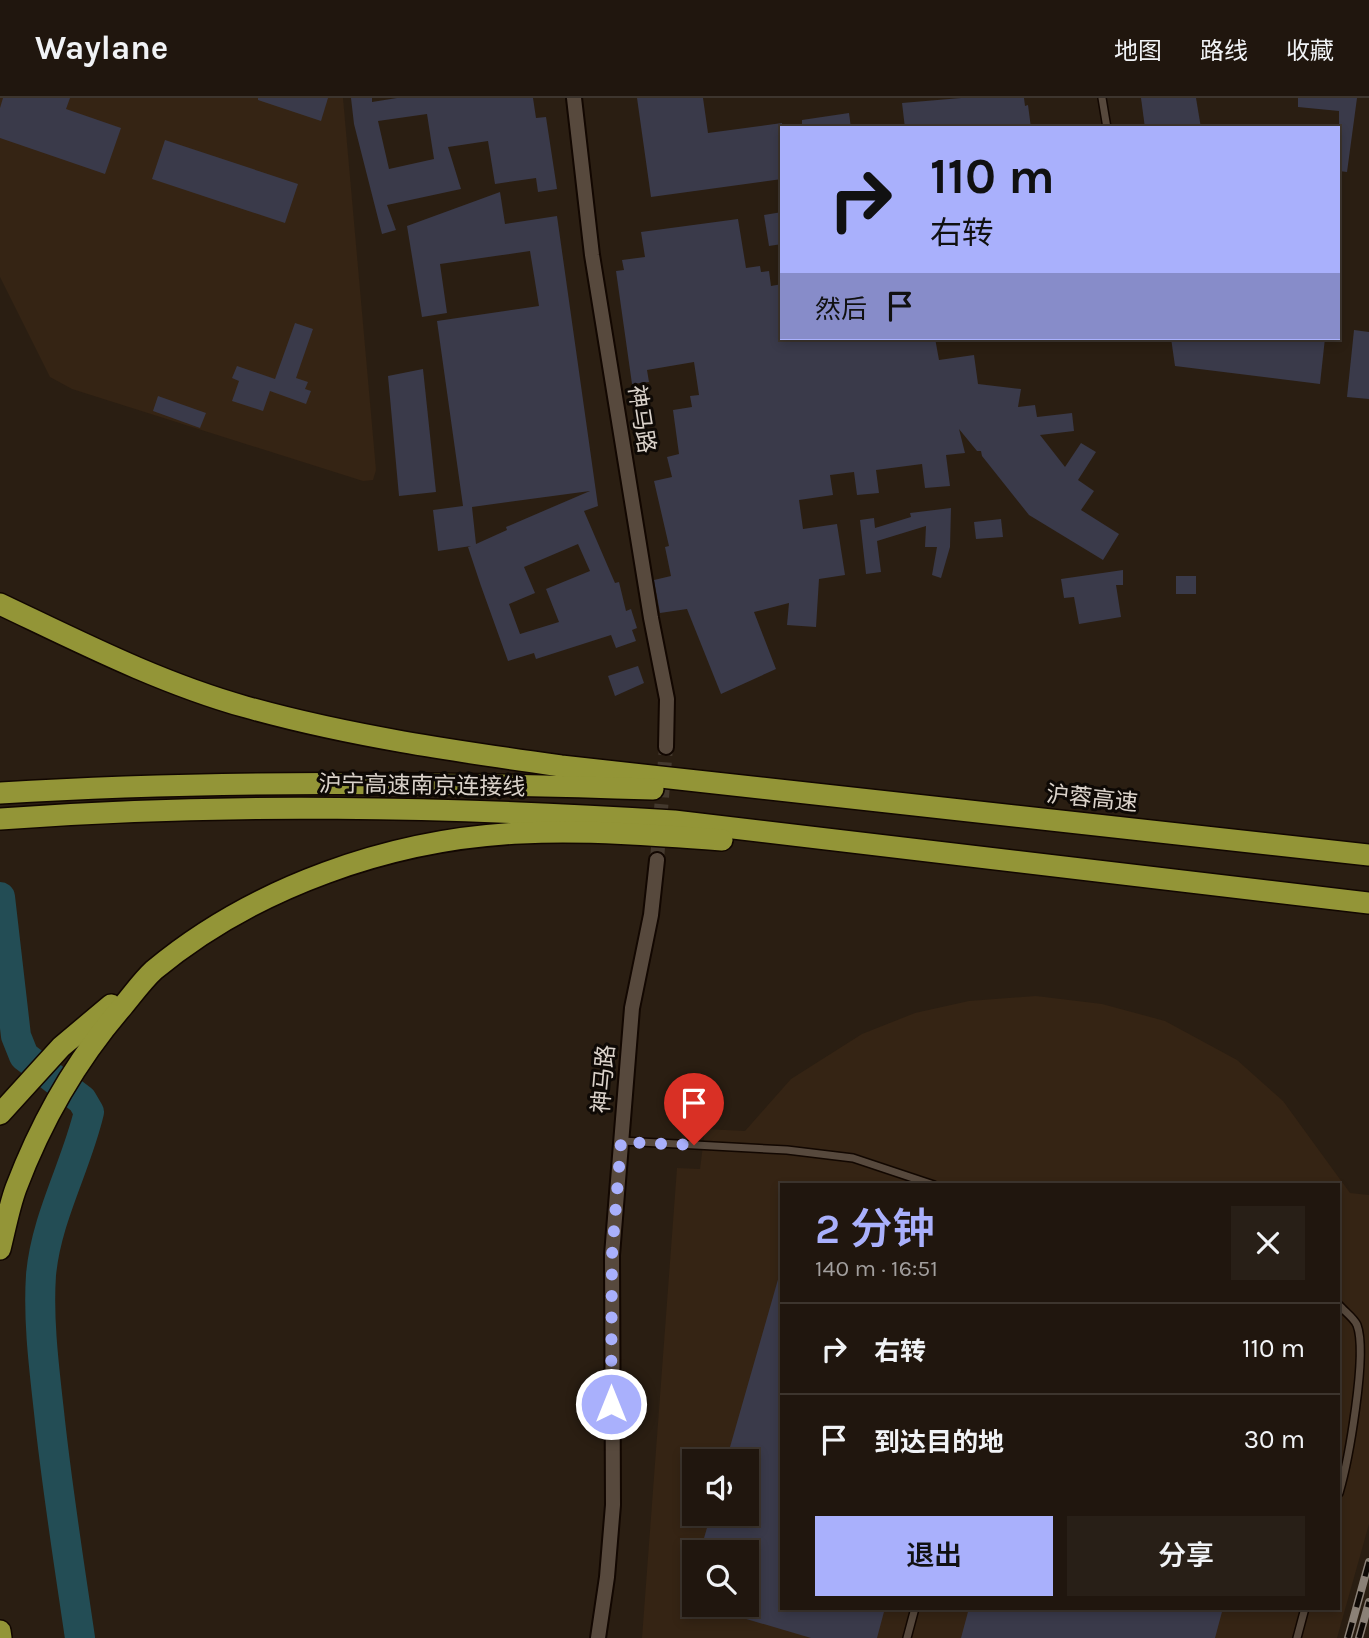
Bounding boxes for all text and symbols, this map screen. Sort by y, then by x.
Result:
text: Waylane [35,29,168,67]
text: 地图 [1114,37,1162,65]
text: 路线 [1200,37,1248,65]
text: 收藏 [1286,37,1334,65]
text: 110 m [930,148,1055,205]
icon: right [815,154,906,245]
text: 右转 [930,215,994,252]
icon: arrive [881,287,919,325]
text: 然后 [815,294,867,325]
street label: 神马路 [623,383,660,455]
street label: 沪宁高速南京连接线 [318,770,526,801]
street label: 沪蓉高速 [1045,780,1139,817]
street label: 神马路 [587,1043,620,1115]
pin [664,1073,724,1145]
icon: arrive [675,1084,713,1122]
text: 2 分钟 [815,1204,935,1254]
button: close [1231,1206,1305,1280]
text: 140 m · 16:51 [815,1255,938,1282]
icon: right [815,1330,853,1368]
text: 110 m [1242,1333,1305,1364]
text: 右转 [874,1336,926,1367]
position arrow [574,1367,648,1441]
icon: arrive [815,1421,853,1459]
text: 30 m [1244,1424,1305,1455]
text: 到达目的地 [874,1427,1004,1458]
map controls [682,1449,759,1617]
button: sound [682,1449,759,1526]
button: 退出 [815,1516,1053,1596]
button: 分享 [1067,1516,1305,1596]
button: search [682,1540,759,1617]

